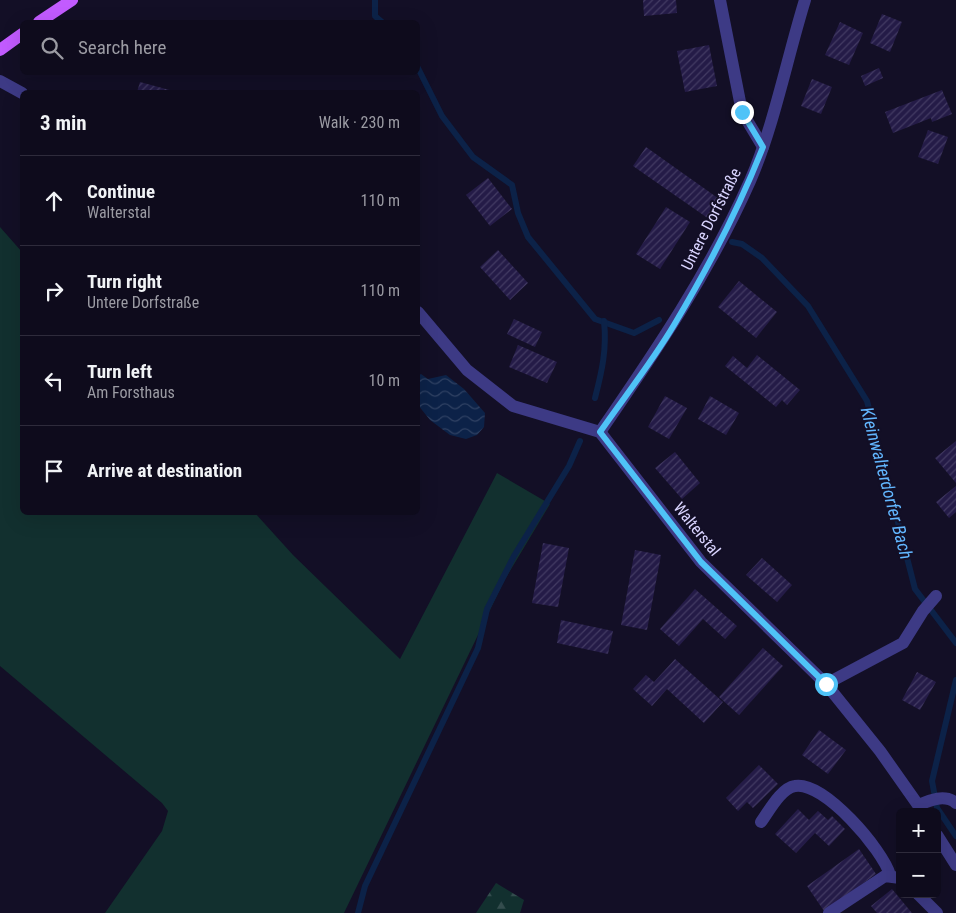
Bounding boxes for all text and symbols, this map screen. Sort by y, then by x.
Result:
search box [20,20,420,75]
icon: search [38,34,66,62]
text: Search here [78,36,166,59]
route end [731,101,754,124]
text: 3 min [40,111,87,135]
text: Walk · 230 m [319,113,400,132]
street label: Untere Dorfstraße [677,165,745,273]
text: Continue [87,180,155,203]
icon: ahead [40,187,68,215]
text: 110 m [361,191,400,210]
text: Walterstal [87,203,151,222]
text: Turn right [87,270,162,293]
icon: right [40,277,68,305]
text: 110 m [361,281,400,300]
text: Untere Dorfstraße [87,293,199,312]
text: Turn left [87,360,152,383]
icon: left [40,367,68,395]
text: 10 m [368,371,400,390]
text: Am Forsthaus [87,383,175,402]
water label: Kleinwalterdorfer Bach [857,405,917,561]
icon: arrive [40,457,68,485]
text: Arrive at destination [87,459,242,482]
street label: Walterstal [670,498,724,560]
route start [815,673,838,696]
map controls [896,808,941,898]
button: + [896,808,941,853]
button: − [896,853,941,898]

